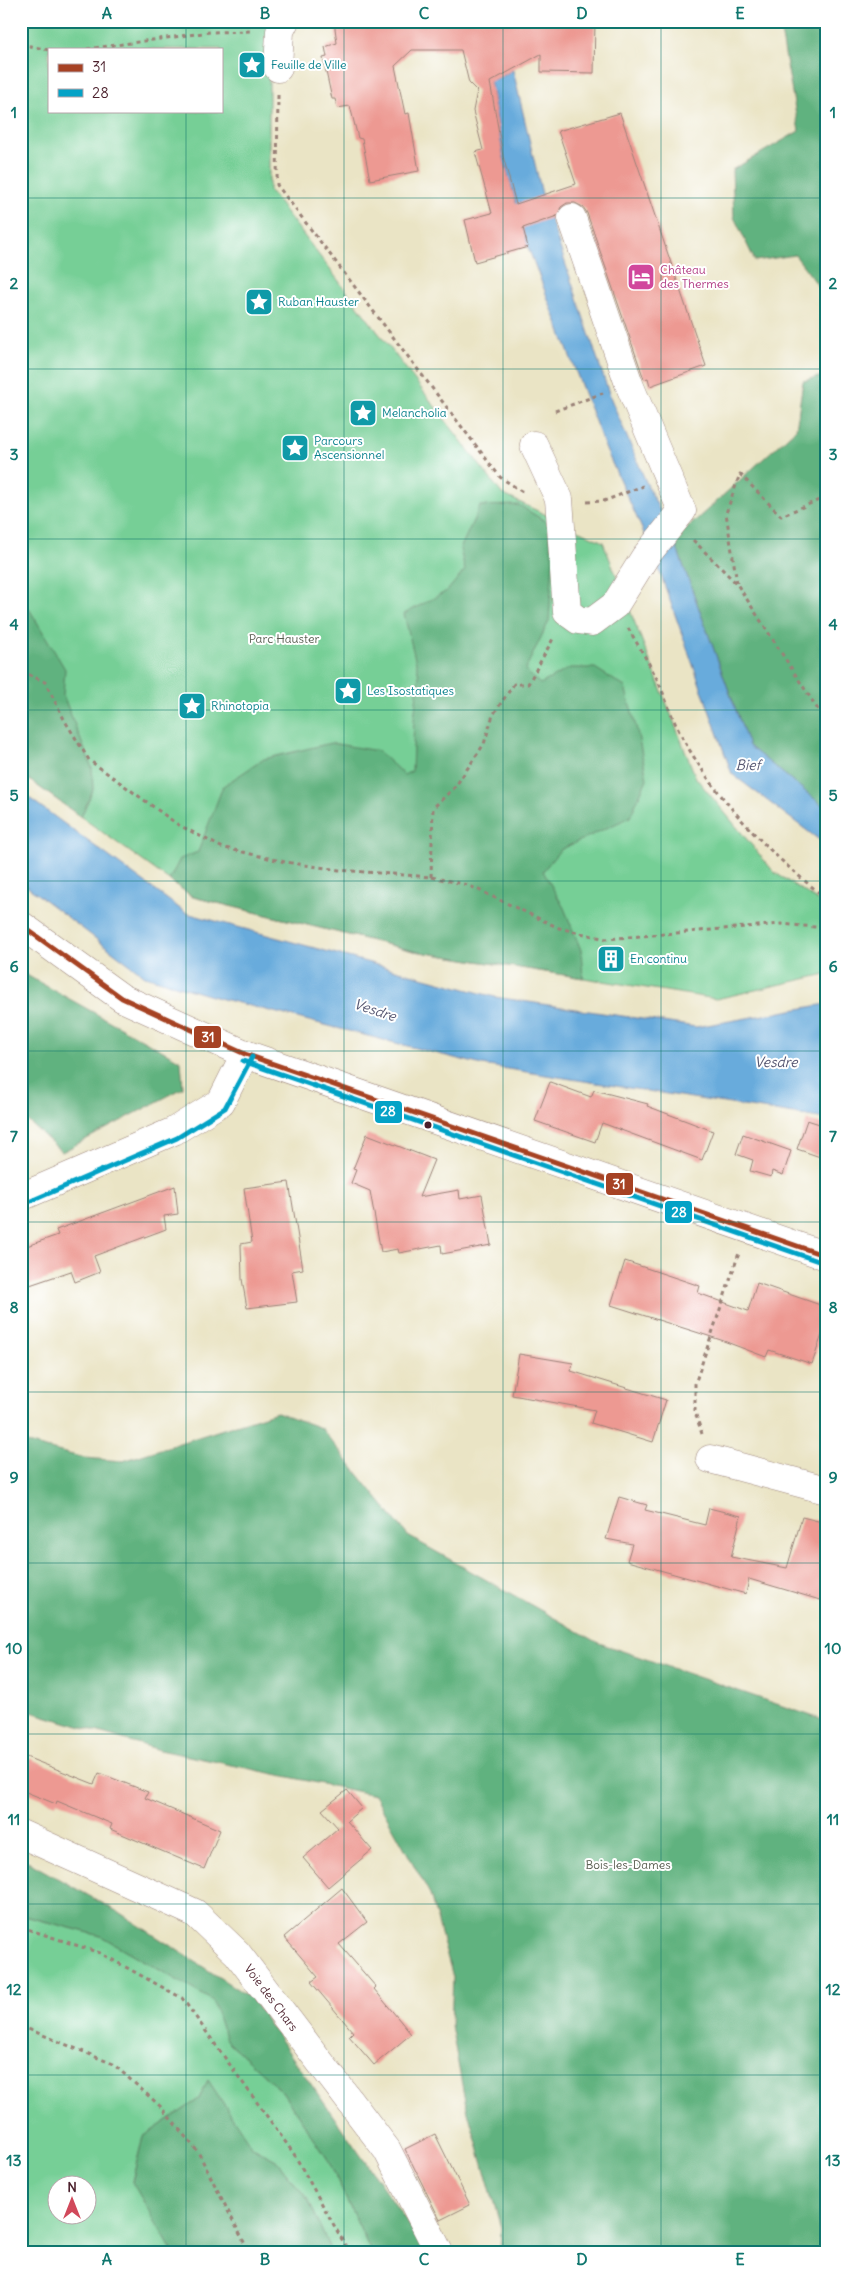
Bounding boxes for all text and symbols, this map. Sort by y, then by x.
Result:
text: A [102,3,112,23]
text: B [260,3,271,23]
text: C [419,3,430,23]
text: D [576,3,588,23]
text: E [735,3,745,23]
legend [48,48,222,112]
place icon: Feuille de Ville [237,50,267,80]
text: 31 [92,57,106,76]
place label: Feuille de Ville [271,57,346,72]
text: 28 [92,83,109,102]
text: 1 [11,102,17,122]
text: 1 [830,102,836,122]
hotel icon: Château des Thermes [626,262,656,292]
place label: Château des Thermes [660,262,729,291]
text: 2 [10,273,19,293]
text: 2 [829,273,838,293]
place icon: Ruban Hauster [244,287,274,317]
place label: Ruban Hauster [278,294,359,309]
place icon: Melancholia [348,398,378,428]
place label: Melancholia [382,405,447,420]
place icon: Parcours Ascensionnel [280,433,310,463]
place label: Parcours Ascensionnel [314,433,384,462]
text: 3 [9,444,19,464]
text: 3 [828,444,838,464]
text: 4 [9,614,19,634]
text: 4 [828,614,838,634]
park label: Parc Hauster [249,631,319,646]
place icon: Les Isostatiques [333,676,363,706]
place label: Les Isostatiques [367,683,454,698]
place icon: Rhinotopia [177,691,207,721]
place label: Rhinotopia [211,698,269,713]
water label: Bief [736,756,764,774]
text: 5 [9,785,19,805]
text: 5 [828,785,838,805]
building icon: En continu [596,944,626,974]
place label: En continu [630,951,687,966]
text: 6 [9,956,19,976]
text: 6 [828,956,838,976]
water label: Vesdre [352,995,400,1026]
line badge: 31 [193,1025,222,1049]
text: 31 [201,1028,215,1046]
water label: Vesdre [754,1053,799,1071]
line badge: 28 [374,1100,403,1124]
text: 28 [380,1102,396,1120]
unlabelled marker [423,1120,433,1130]
text: 7 [10,1126,18,1146]
text: 7 [829,1126,837,1146]
line badge: 31 [605,1172,634,1196]
text: 31 [612,1175,626,1193]
line badge: 28 [664,1200,693,1224]
text: 28 [671,1203,687,1221]
text: 8 [9,1297,19,1317]
text: 8 [828,1297,838,1317]
text: 9 [9,1467,19,1487]
text: 9 [828,1467,838,1487]
text: 10 [6,1638,22,1658]
text: 10 [825,1638,841,1658]
text: 11 [8,1809,20,1829]
text: 11 [827,1809,839,1829]
park label: Bois-les-Dames [585,1857,671,1872]
street label: Voie des Chars [241,1961,301,2034]
text: 12 [6,1979,22,1999]
text: 12 [825,1979,841,1999]
text: 13 [6,2150,22,2170]
text: 13 [825,2150,841,2170]
north arrow [48,2176,98,2226]
text: N [67,2178,77,2196]
text: A [102,2249,112,2269]
text: B [260,2249,271,2269]
text: C [419,2249,430,2269]
text: D [576,2249,588,2269]
text: E [735,2249,745,2269]

